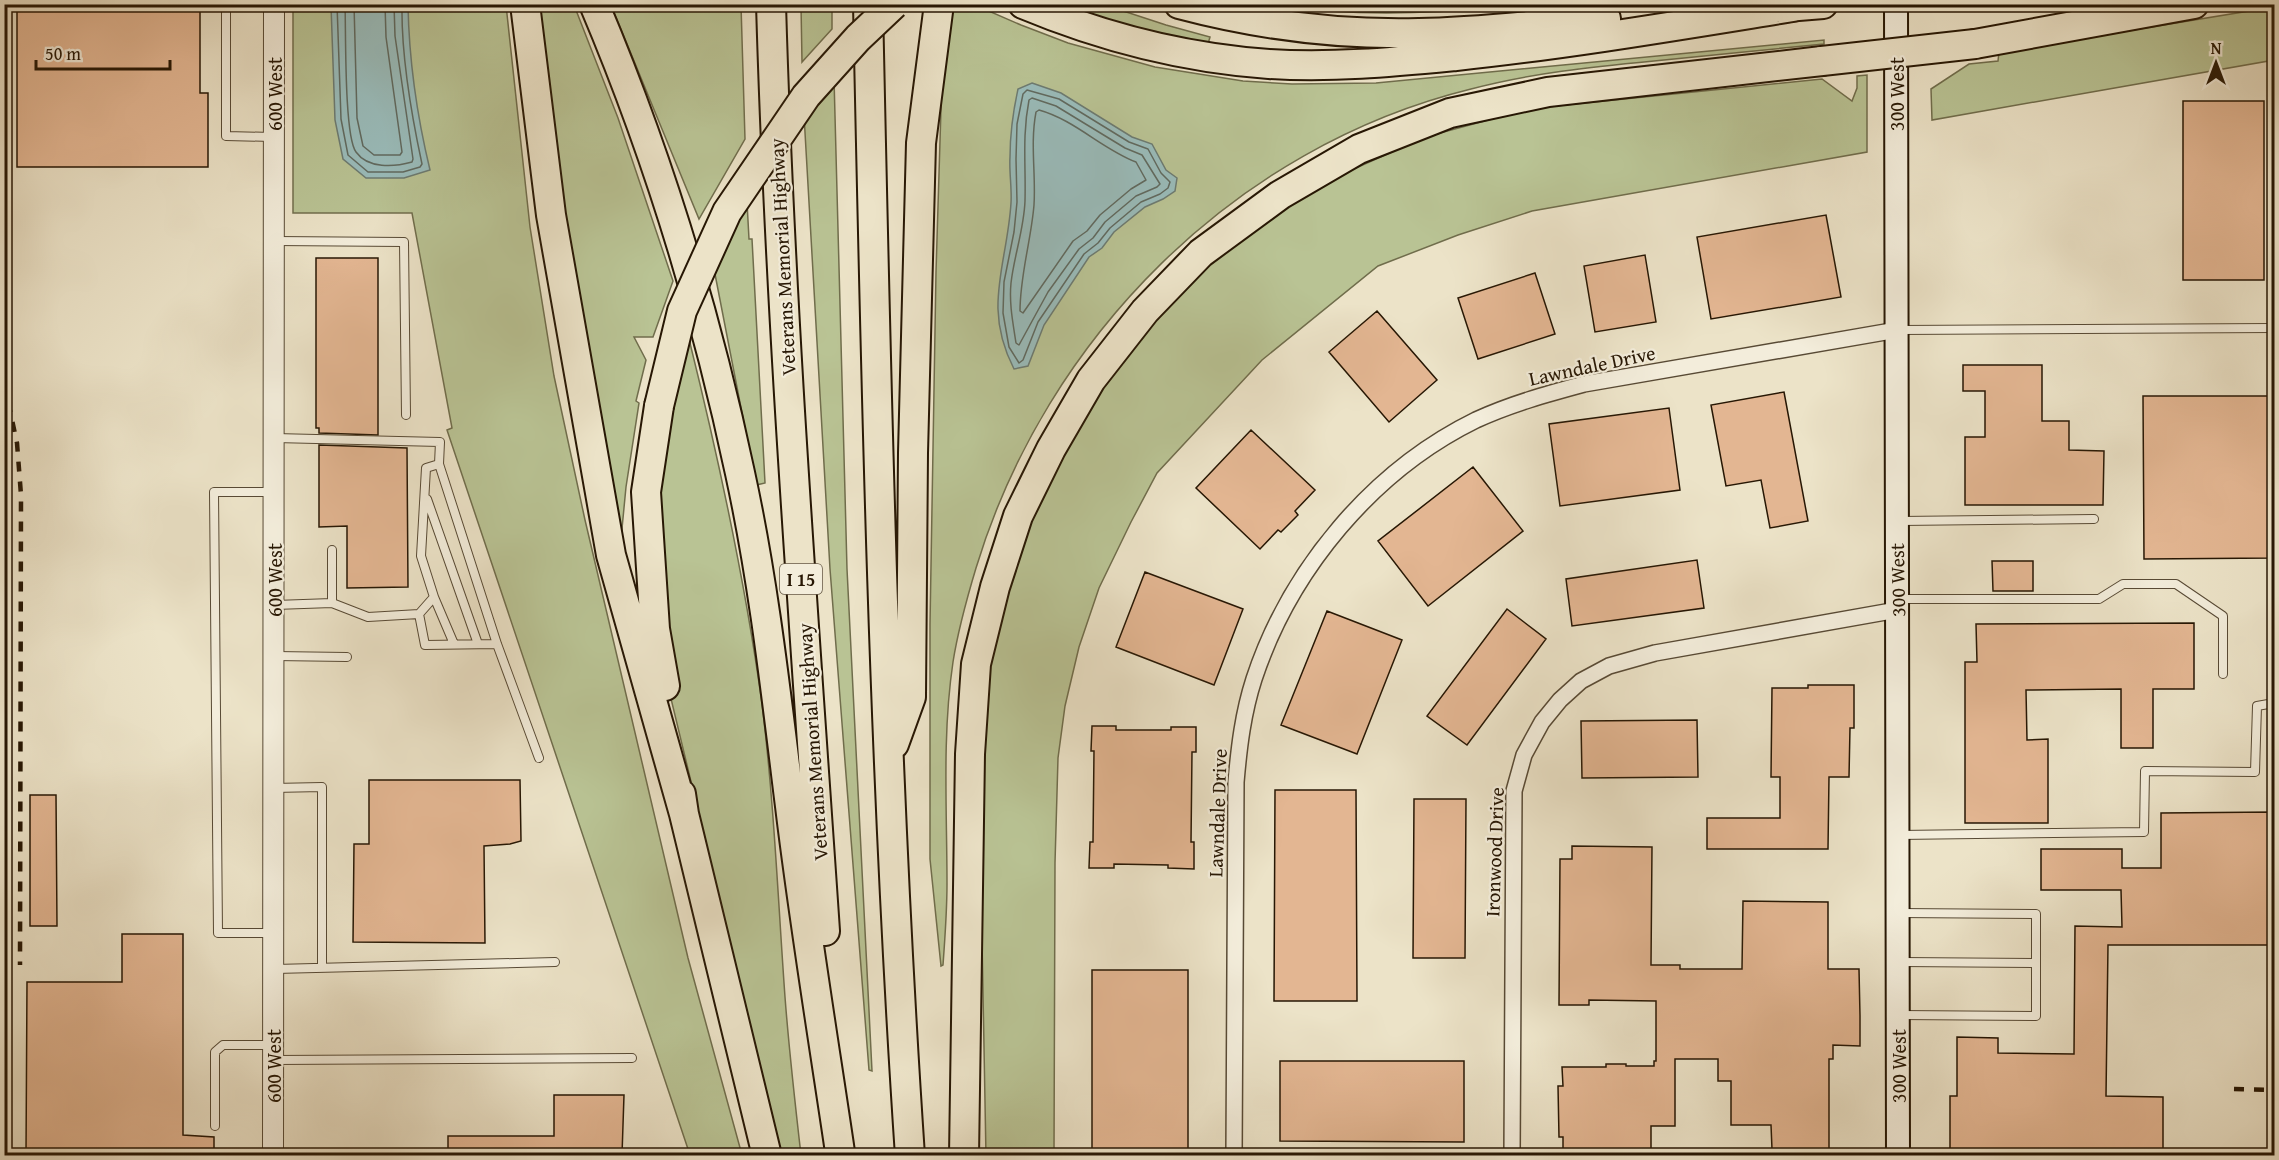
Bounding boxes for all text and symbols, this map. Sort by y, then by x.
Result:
scale bar [36,33,170,71]
north arrow [2186,33,2246,93]
text: N [2211,36,2222,60]
text: 50 m [45,40,81,67]
street label: 600 West [260,57,289,131]
street label: 300 West [1882,57,1911,131]
street label: Veterans Memorial Highway [761,137,803,377]
street label: Lawndale Drive [1526,337,1658,393]
street label: 600 West [260,543,289,617]
street label: 300 West [1882,543,1912,617]
road number: I 15 [780,564,822,594]
street label: Veterans Memorial Highway [789,622,835,862]
street label: Lawndale Drive [1200,748,1234,878]
street label: Ironwood Drive [1477,787,1511,917]
street label: 600 West [259,1029,288,1103]
street label: 300 West [1884,1029,1913,1103]

